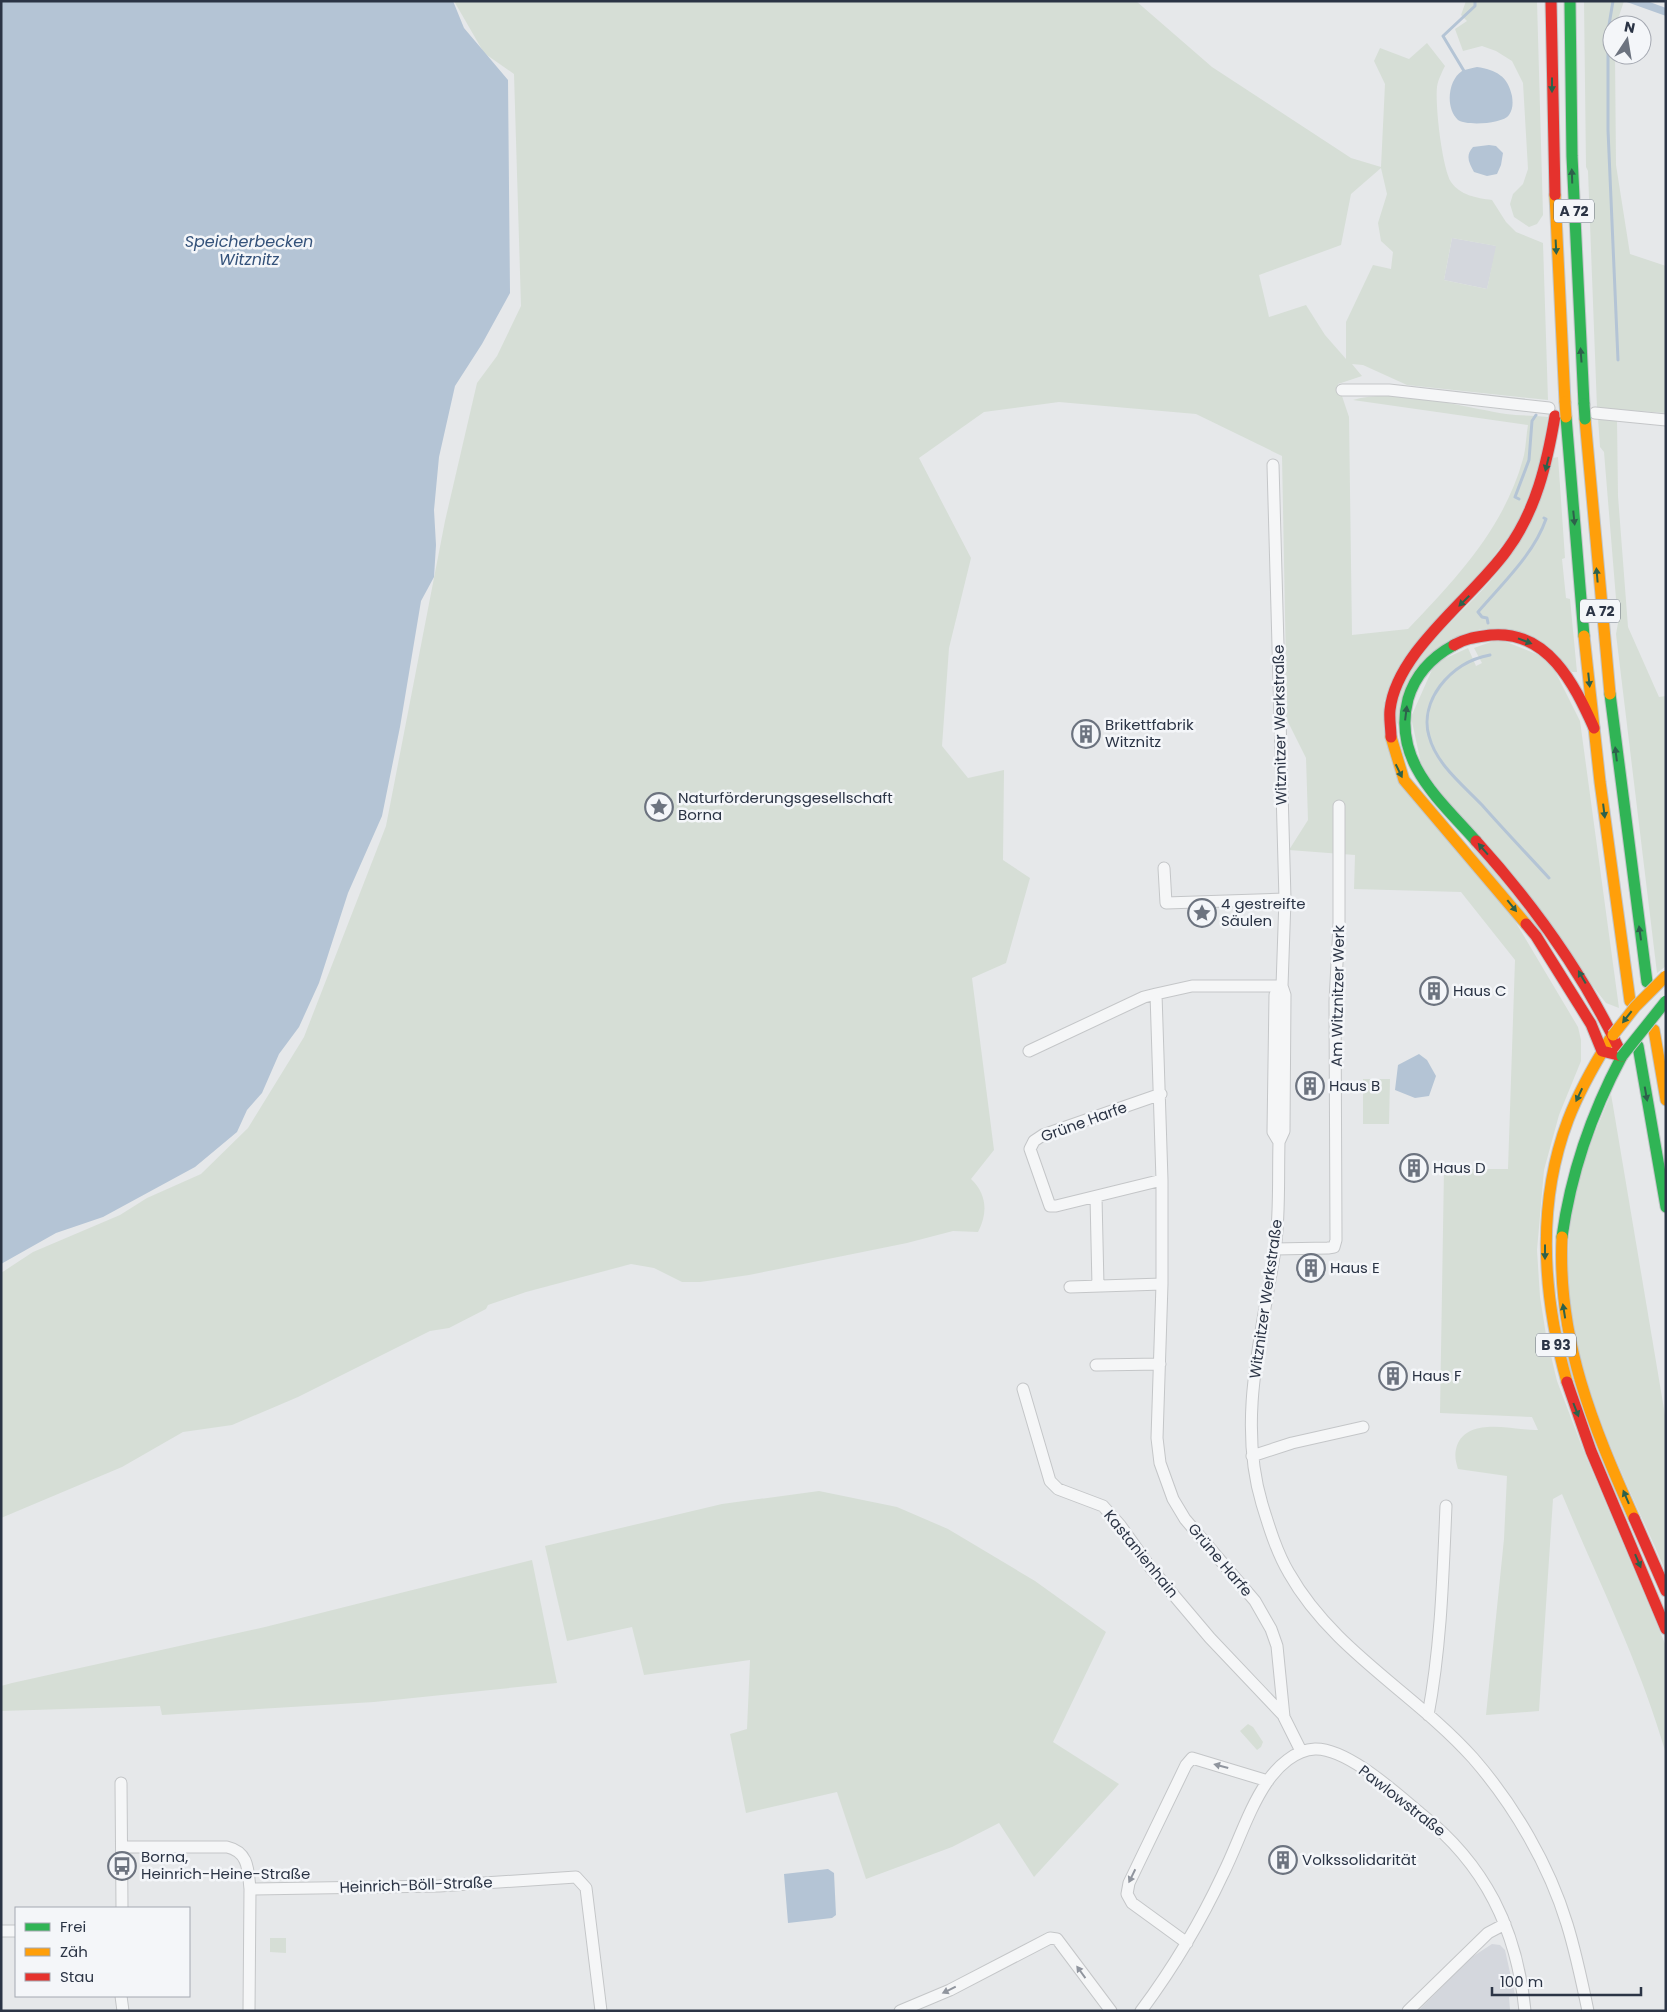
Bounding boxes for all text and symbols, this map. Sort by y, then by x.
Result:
north arrow [1602,15,1652,65]
text: N [1622,16,1637,38]
one-way arrow [1548,77,1556,93]
one-way arrow [1568,167,1576,183]
road number: A 72 [1554,200,1594,222]
water label: Speicherbecken Witznitz [185,230,313,271]
one-way arrow [1553,240,1561,256]
one-way arrow [1576,347,1584,363]
one-way arrow [1543,456,1551,471]
one-way arrow [1570,510,1578,526]
one-way arrow [1593,567,1601,583]
one-way arrow [1458,595,1470,607]
road number: A 72 [1580,600,1620,622]
one-way arrow [1518,638,1533,645]
street label: Witznitzer Werkstraße [1268,644,1291,806]
one-way arrow [1585,672,1593,688]
one-way arrow [1402,705,1410,721]
place label: Brikettfabrik Witznitz [1105,714,1194,752]
building icon: Brikettfabrik Witznitz [1071,719,1101,749]
one-way arrow [1612,746,1620,762]
one-way arrow [1396,764,1404,778]
place label: Naturförderungsgesellschaft Borna [678,787,893,825]
place icon: Naturförderungsgesellschaft Borna [644,792,674,822]
one-way arrow [1600,803,1608,819]
one-way arrow [1478,843,1489,856]
place label: 4 gestreifte Säulen [1221,893,1305,931]
place icon: 4 gestreifte Säulen [1187,898,1217,928]
one-way arrow [1507,899,1518,912]
street label: Am Witznitzer Werk [1326,925,1349,1067]
one-way arrow [1636,925,1644,941]
one-way arrow [1578,971,1587,984]
building icon: Haus C [1419,976,1449,1006]
place label: Haus C [1453,980,1507,1001]
one-way arrow [1622,1011,1632,1024]
building icon: Haus B [1295,1071,1325,1101]
place label: Haus B [1329,1075,1380,1096]
one-way arrow [1642,1086,1650,1102]
one-way arrow [1575,1087,1584,1102]
street label: Grüne Harfe [1038,1096,1130,1147]
building icon: Haus D [1399,1153,1429,1183]
place label: Haus D [1433,1157,1486,1178]
street label: Witznitzer Werkstraße [1244,1218,1287,1380]
one-way arrow [1541,1244,1549,1260]
building icon: Haus E [1296,1253,1326,1283]
place label: Haus E [1330,1257,1380,1278]
one-way arrow [1560,1302,1568,1318]
road number: B 93 [1536,1334,1576,1356]
building icon: Haus F [1378,1361,1408,1391]
place label: Haus F [1412,1365,1462,1386]
one-way arrow [1573,1403,1580,1418]
one-way arrow [1622,1490,1630,1504]
street label: Kastanienhain [1099,1505,1183,1602]
street label: Grüne Harfe [1183,1518,1257,1601]
one-way arrow [1634,1554,1642,1568]
street label: Pawlowstraße [1354,1760,1450,1841]
one-way arrow [1214,1762,1229,1770]
building icon: Volkssolidarität [1268,1845,1298,1875]
place label: Borna, Heinrich-Heine-Straße [141,1846,310,1884]
place label: Volkssolidarität [1302,1849,1416,1870]
bus stop icon: Borna, Heinrich-Heine-Straße [107,1851,137,1881]
one-way arrow [1128,1869,1136,1883]
street label: Heinrich-Böll-Straße [339,1871,493,1898]
legend [15,1907,190,1997]
text: Frei [60,1916,86,1937]
text: Zäh [60,1941,88,1962]
scale bar [1492,1964,1641,1996]
one-way arrow [1076,1965,1086,1979]
text: Stau [60,1966,94,1987]
text: 100 m [1500,1971,1543,1992]
one-way arrow [942,1986,956,1994]

